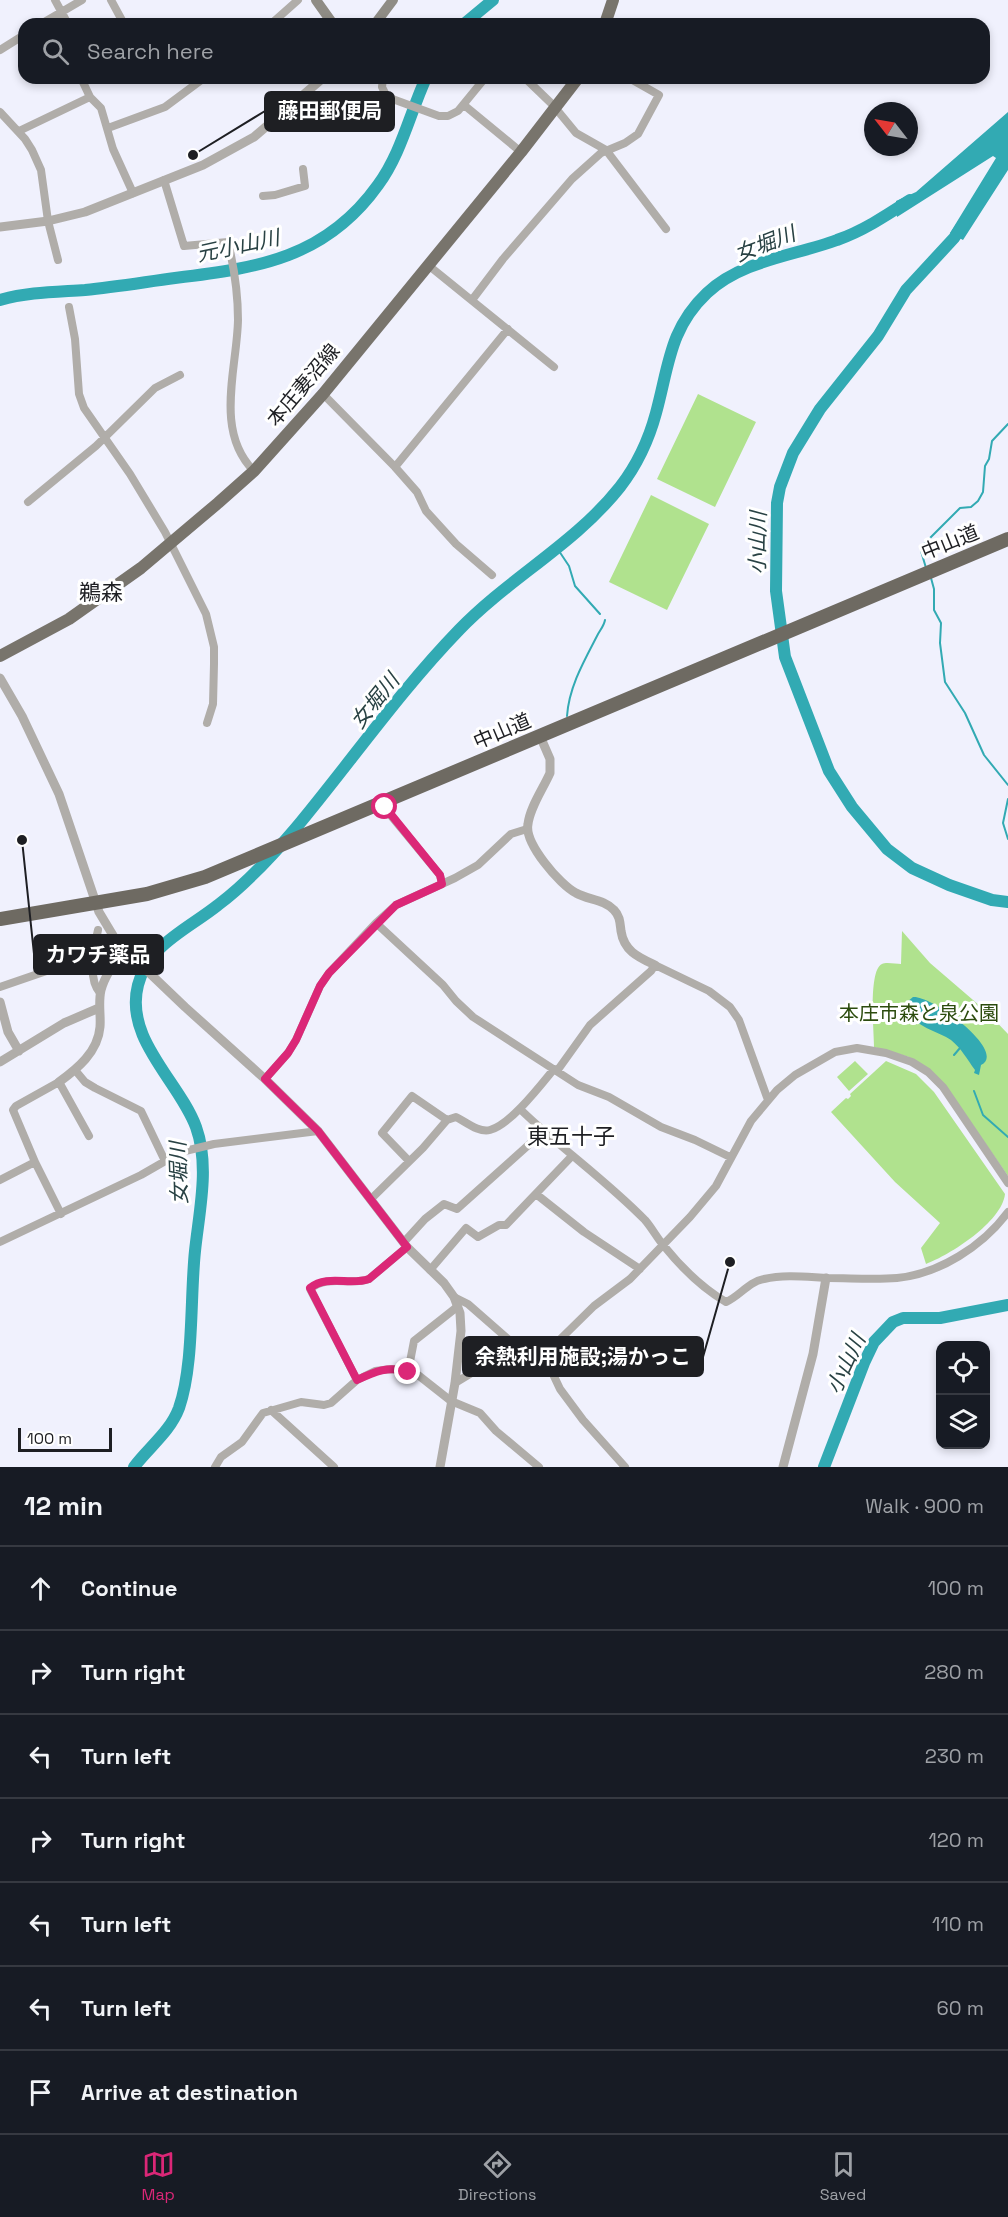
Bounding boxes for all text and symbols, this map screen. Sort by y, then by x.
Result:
search box [18,18,990,84]
icon: search [39,35,72,68]
text: Search here [87,37,214,65]
callout: 藤田郵便局 [265,92,394,131]
text: 藤田郵便局 [278,97,383,124]
north arrow [864,102,918,156]
water label: 女堀川 [731,219,801,267]
water label: 元小山川 [194,223,284,267]
street label: 本庄妻沼線 [261,338,345,432]
water label: 小山川 [743,509,772,575]
street label: 中山道 [917,519,983,565]
district label: 鵜森 [79,578,123,606]
water label: 女堀川 [344,666,406,734]
street label: 中山道 [469,707,535,755]
route start [371,793,397,819]
callout: カワチ薬品 [34,935,163,974]
text: カワチ薬品 [46,941,151,968]
park label: 本庄市森と泉公園 [839,1000,999,1026]
district label: 東五十子 [527,1122,615,1150]
water label: 女堀川 [164,1139,193,1205]
water label: 小山川 [820,1328,872,1398]
callout: 余熱利用施設;湯かっこ [463,1337,703,1376]
map controls [936,1341,990,1449]
button: locate [936,1341,990,1395]
text: 余熱利用施設;湯かっこ [475,1343,691,1370]
route end [394,1358,420,1384]
button: layers [936,1395,990,1449]
scale bar [18,1425,112,1452]
text: 100 m [27,1428,72,1449]
text: 12 min [24,1489,103,1523]
text: Walk · 900 m [865,1493,984,1519]
icon: ahead [24,1572,57,1605]
text: Continue [81,1574,177,1602]
text: 100 m [928,1575,984,1601]
icon: right [24,1656,57,1689]
text: Turn right [81,1658,186,1686]
text: 280 m [924,1659,984,1685]
icon: left [24,1740,57,1773]
text: Turn left [81,1742,171,1770]
text: 230 m [925,1743,984,1769]
icon: right [24,1824,57,1857]
text: Turn right [81,1826,186,1854]
text: 120 m [928,1827,984,1853]
icon: left [24,1908,57,1941]
text: Turn left [81,1910,171,1938]
text: 110 m [932,1911,984,1937]
icon: left [24,1992,57,2025]
text: Turn left [81,1994,171,2022]
text: 60 m [937,1995,984,2021]
icon: arrive [24,2076,57,2109]
text: Arrive at destination [81,2078,298,2106]
tab: Map [142,2148,175,2205]
tab: Directions [458,2148,537,2205]
tab: Saved [820,2148,866,2205]

